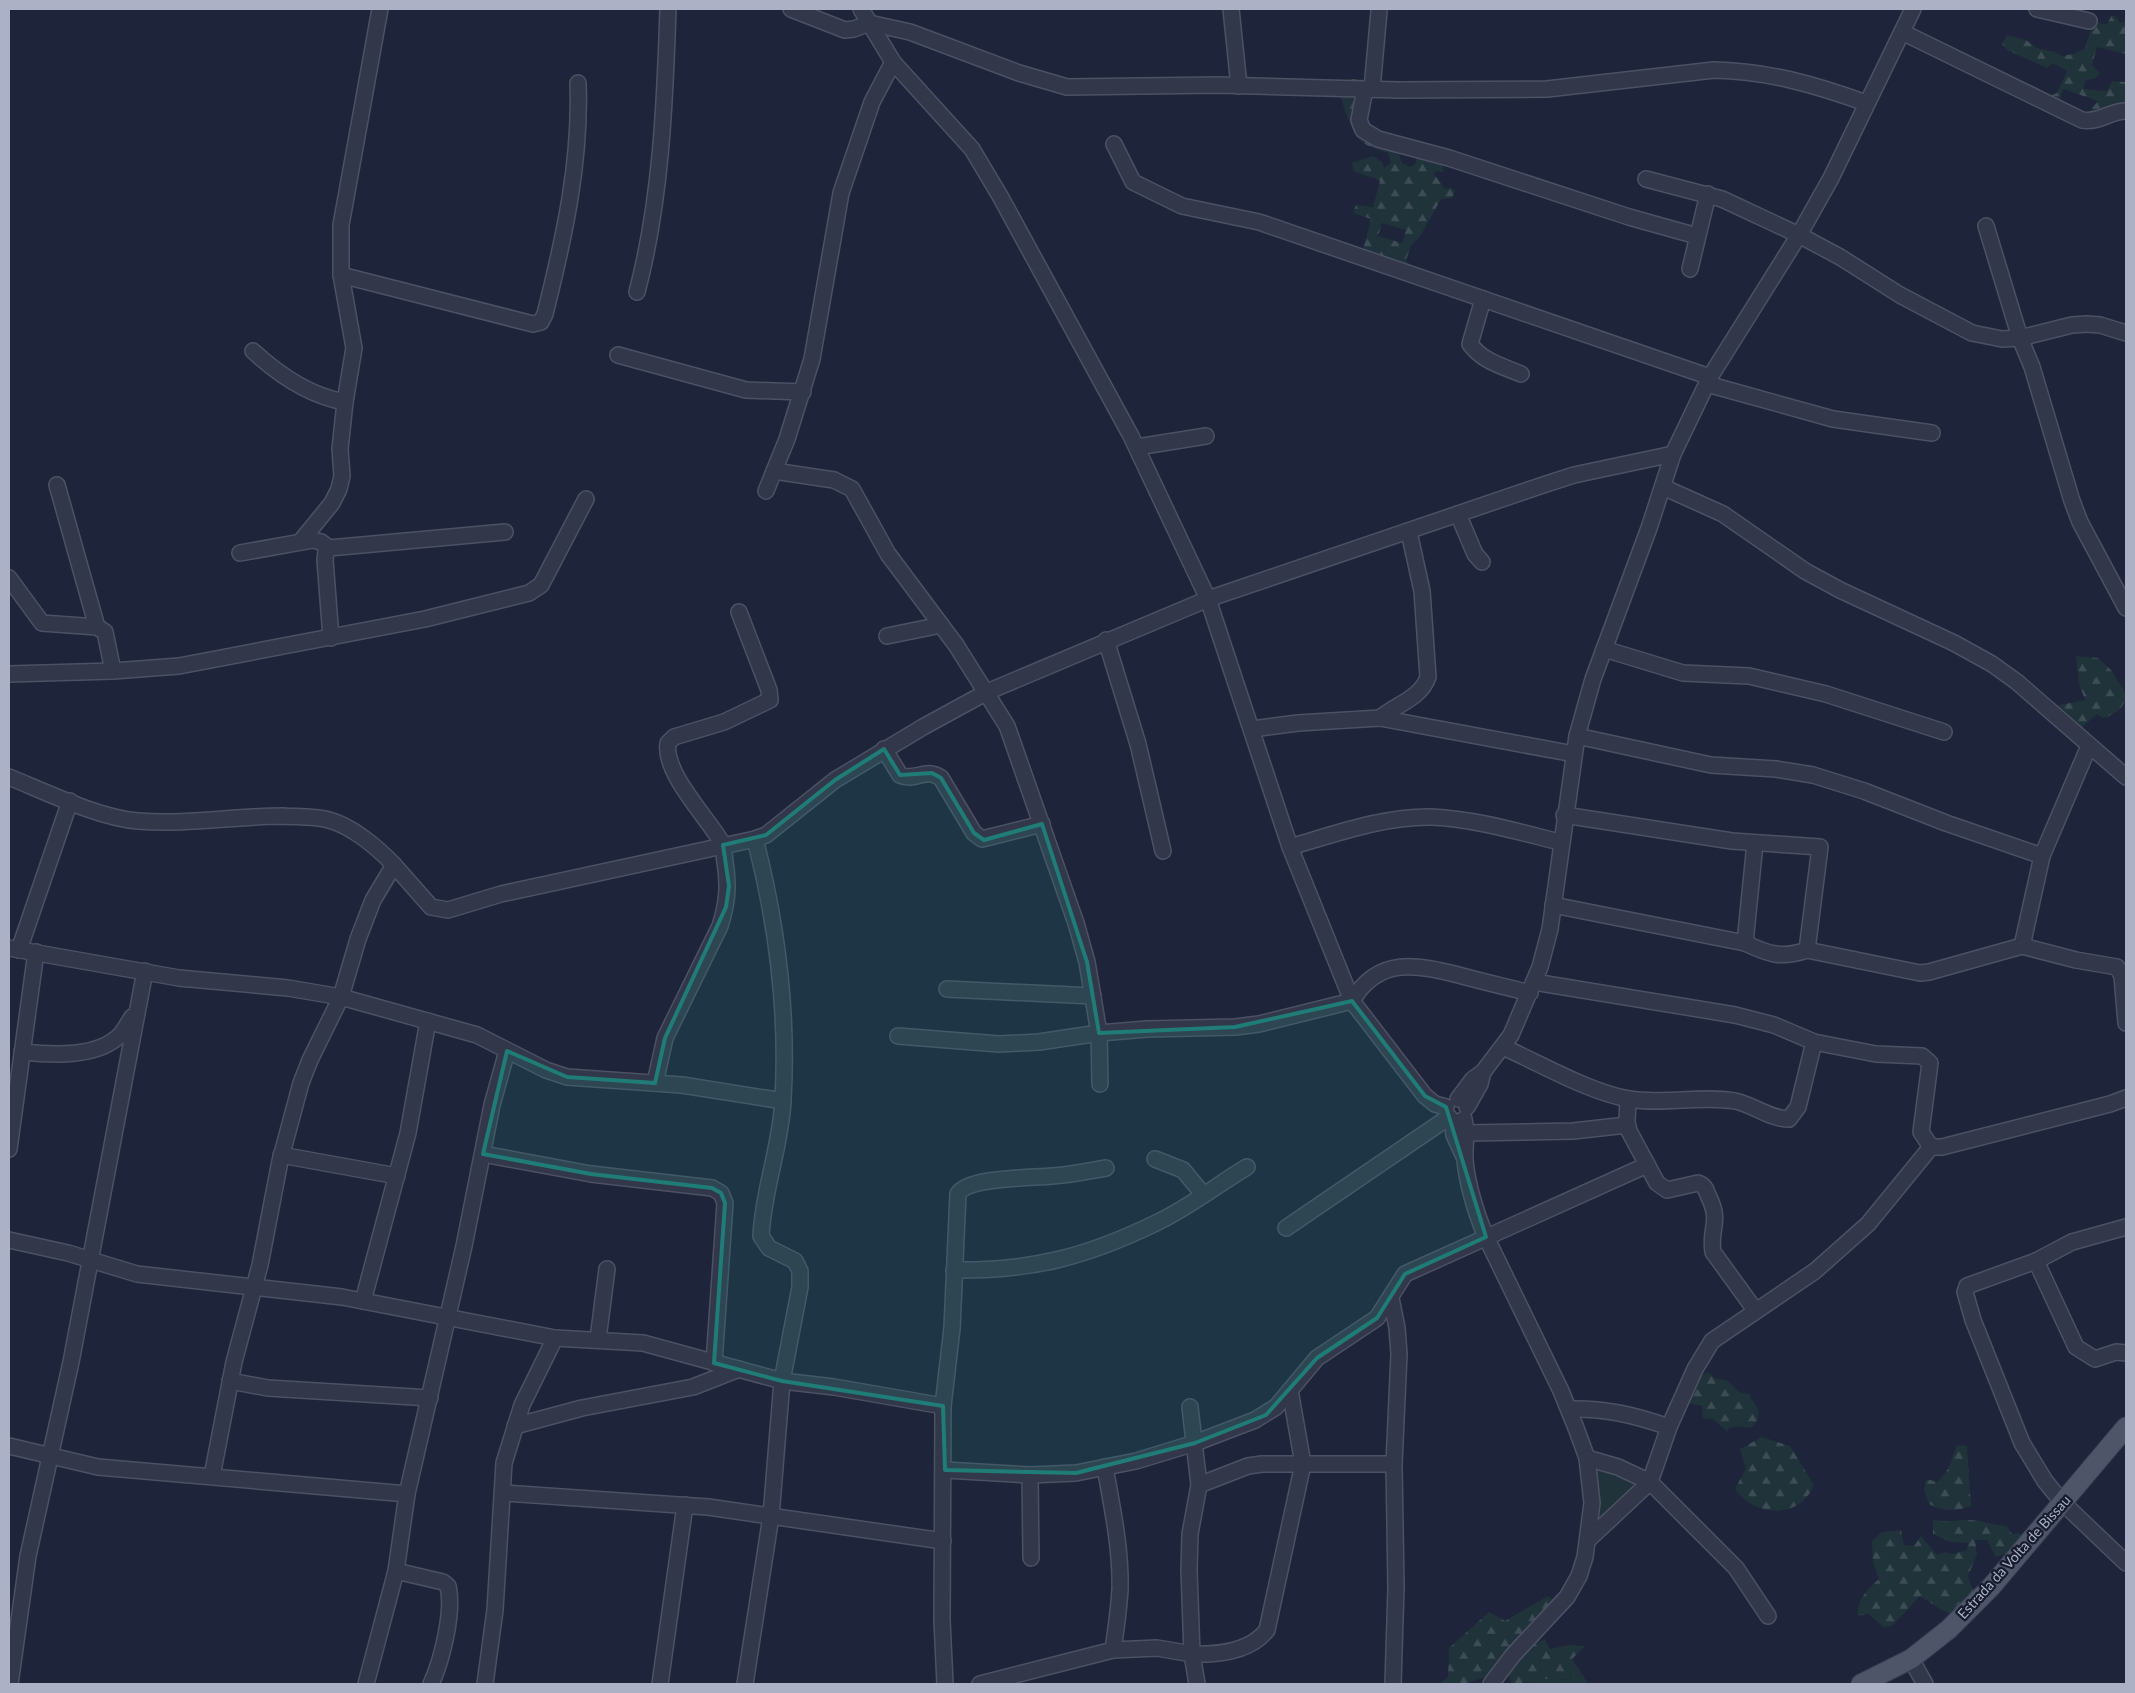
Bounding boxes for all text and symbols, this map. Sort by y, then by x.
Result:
street label: Estrada da Volta de Bissau [1954,1491,2074,1622]

